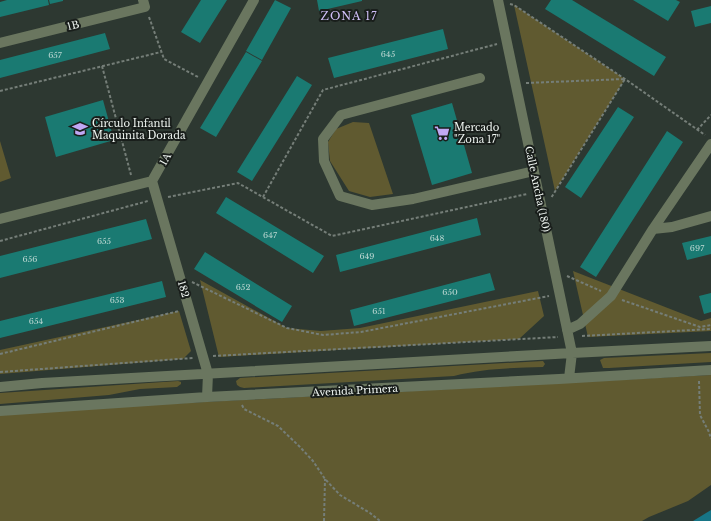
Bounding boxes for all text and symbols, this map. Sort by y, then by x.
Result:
district label: ZONA 17 [320,9,378,23]
street label: 1B [66,18,81,33]
house number: 645 [381,49,396,59]
house number: 657 [48,50,63,60]
place label: Círculo Infantil Maquinita Dorada [92,117,186,142]
school or university icon: Círculo Infantil Maquinita Dorada [71,120,89,138]
place label: Mercado "Zona 17" [454,121,501,146]
supermarket icon: Mercado "Zona 17" [433,124,451,142]
street label: Calle Ancha (180) [522,145,553,233]
street label: 1A [157,151,174,168]
house number: 647 [263,230,278,240]
house number: 648 [430,233,444,243]
house number: 655 [97,236,112,246]
house number: 697 [690,243,705,253]
house number: 649 [360,251,374,261]
house number: 656 [23,254,37,264]
street label: 182 [175,279,192,299]
house number: 652 [236,282,250,292]
house number: 650 [442,287,458,297]
house number: 653 [110,295,124,305]
house number: 651 [372,306,386,316]
house number: 654 [29,316,44,326]
street label: Avenida Primera [311,382,399,399]

